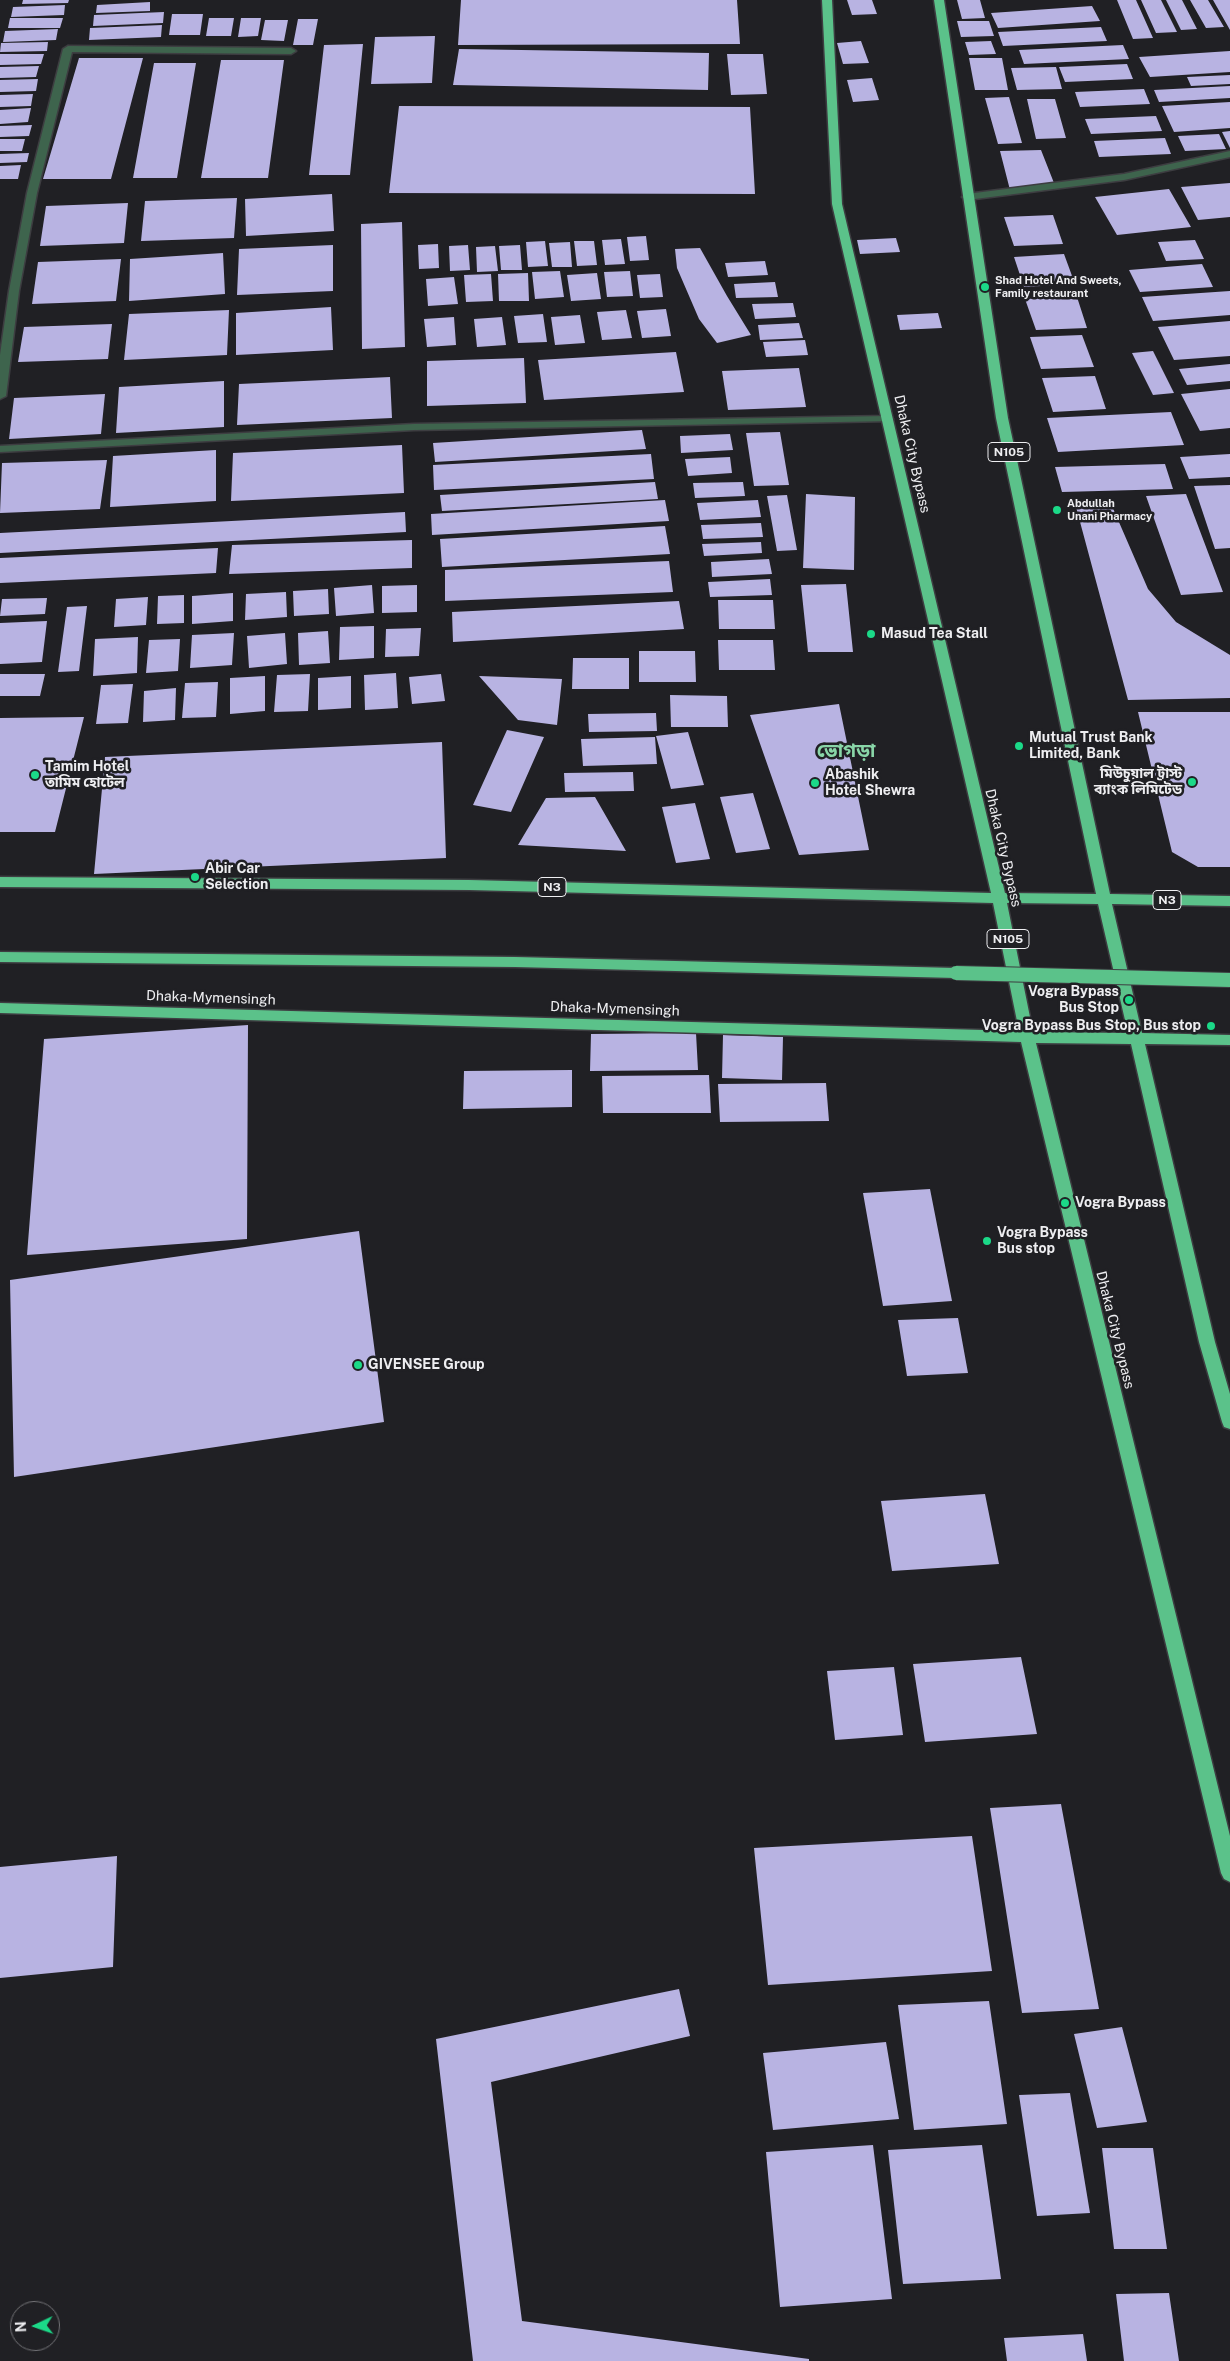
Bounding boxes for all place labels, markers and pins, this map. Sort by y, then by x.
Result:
place label: Shad Hotel And Sweets, Family restaurant [995,274,1122,300]
marker: Shad Hotel And Sweets, Family restaurant [979,281,991,293]
place label: Abdullah Unani Pharmacy [1067,497,1152,523]
marker: Abdullah Unani Pharmacy [1051,504,1063,516]
place label: Masud Tea Stall [881,626,988,642]
marker: Masud Tea Stall [865,628,877,640]
place label: Mutual Trust Bank Limited, Bank [1029,730,1153,762]
marker: Mutual Trust Bank Limited, Bank [1013,740,1025,752]
place label: Tamim Hotel তামিম হোটেল [45,759,129,792]
place label: মিউচুয়াল ট্রাস্ট ব্যাংক লিমিটেড [1094,766,1182,799]
place label: Abashik Hotel Shewra [825,767,915,800]
marker: Tamim Hotel তামিম হোটেল [29,769,41,781]
marker: মিউচুয়াল ট্রাস্ট ব্যাংক লিমিটেড [1186,776,1198,788]
marker: Abashik Hotel Shewra [809,777,821,789]
place label: Abir Car Selection [205,861,268,894]
marker: Abir Car Selection [189,871,201,883]
place label: Vogra Bypass Bus Stop [1028,984,1119,1016]
marker: Vogra Bypass Bus Stop [1123,994,1135,1006]
place label: Vogra Bypass Bus Stop, Bus stop [982,1018,1201,1034]
marker: Vogra Bypass Bus Stop, Bus stop [1205,1020,1217,1032]
place label: Vogra Bypass [1075,1195,1166,1211]
marker: Vogra Bypass [1059,1197,1071,1209]
place label: Vogra Bypass Bus stop [997,1225,1088,1258]
marker: Vogra Bypass Bus stop [981,1235,993,1247]
place label: GIVENSEE Group [368,1357,485,1373]
marker: GIVENSEE Group [352,1359,364,1371]

